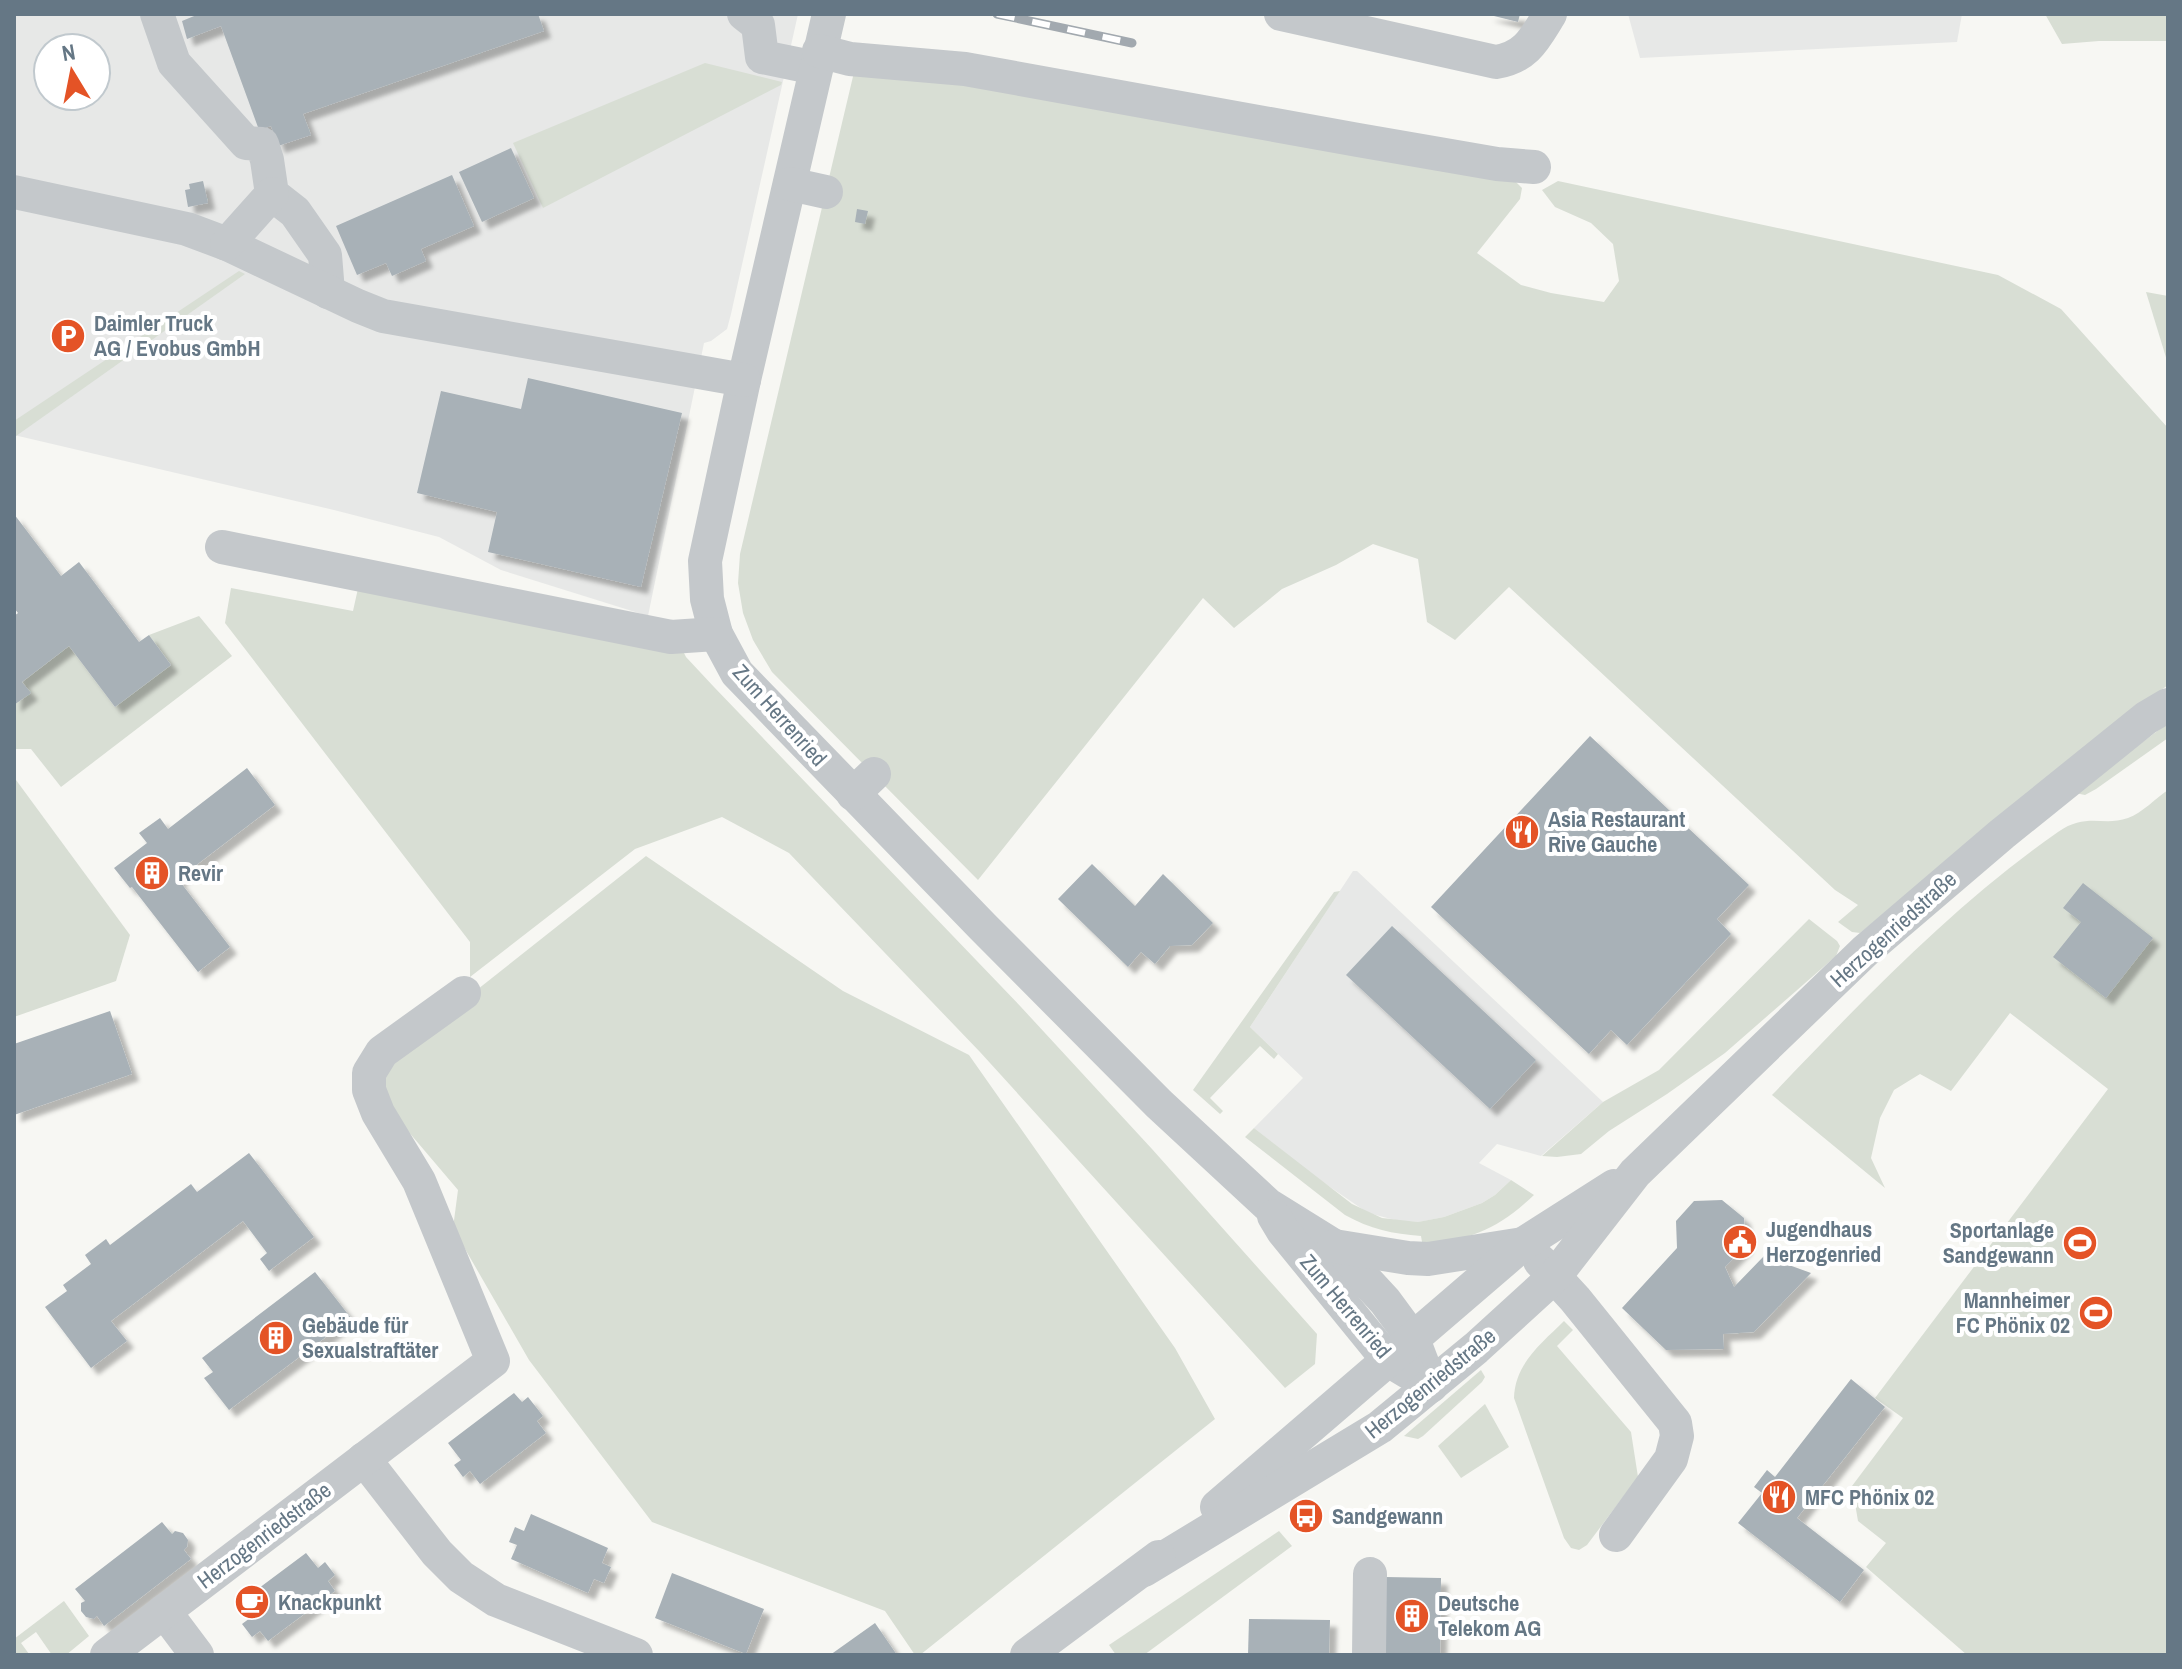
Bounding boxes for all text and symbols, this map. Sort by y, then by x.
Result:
north arrow [32,32,112,112]
text: N [60,36,78,68]
place label: Daimler Truck AG / Evobus GmbH [94,308,260,363]
parking icon: Daimler Truck AG / Evobus GmbH [49,317,87,355]
street label: Zum Herrenried [726,658,834,772]
place label: Asia Restaurant Rive Gauche [1548,804,1685,859]
restaurant icon: Asia Restaurant Rive Gauche [1503,813,1541,851]
building icon: Revir [133,854,171,892]
place label: Revir [178,858,223,888]
street label: Herzogenriedstraße [1823,864,1963,994]
place label: Jugendhaus Herzogenried [1766,1214,1881,1269]
place label: Sportanlage Sandgewann [1943,1215,2054,1270]
public building icon: Jugendhaus Herzogenried [1721,1223,1759,1261]
sports icon: Sportanlage Sandgewann [2061,1224,2099,1262]
street label: Zum Herrenried [1294,1248,1398,1364]
place label: Mannheimer FC Phönix 02 [1956,1285,2070,1340]
sports icon: Mannheimer FC Phönix 02 [2077,1294,2115,1332]
place label: Gebäude für Sexualstraftäter [302,1310,438,1365]
building icon: Gebäude für Sexualstraftäter [257,1319,295,1357]
street label: Herzogenriedstraße [1358,1321,1502,1445]
street label: Herzogenriedstraße [191,1475,337,1595]
restaurant icon: MFC Phönix 02 [1760,1478,1798,1516]
place label: MFC Phönix 02 [1805,1482,1934,1512]
bus stop icon: Sandgewann [1287,1497,1325,1535]
place label: Sandgewann [1332,1501,1443,1531]
cafe icon: Knackpunkt [233,1583,271,1621]
place label: Knackpunkt [278,1587,381,1617]
place label: Deutsche Telekom AG [1438,1588,1541,1643]
building icon: Deutsche Telekom AG [1393,1597,1431,1635]

